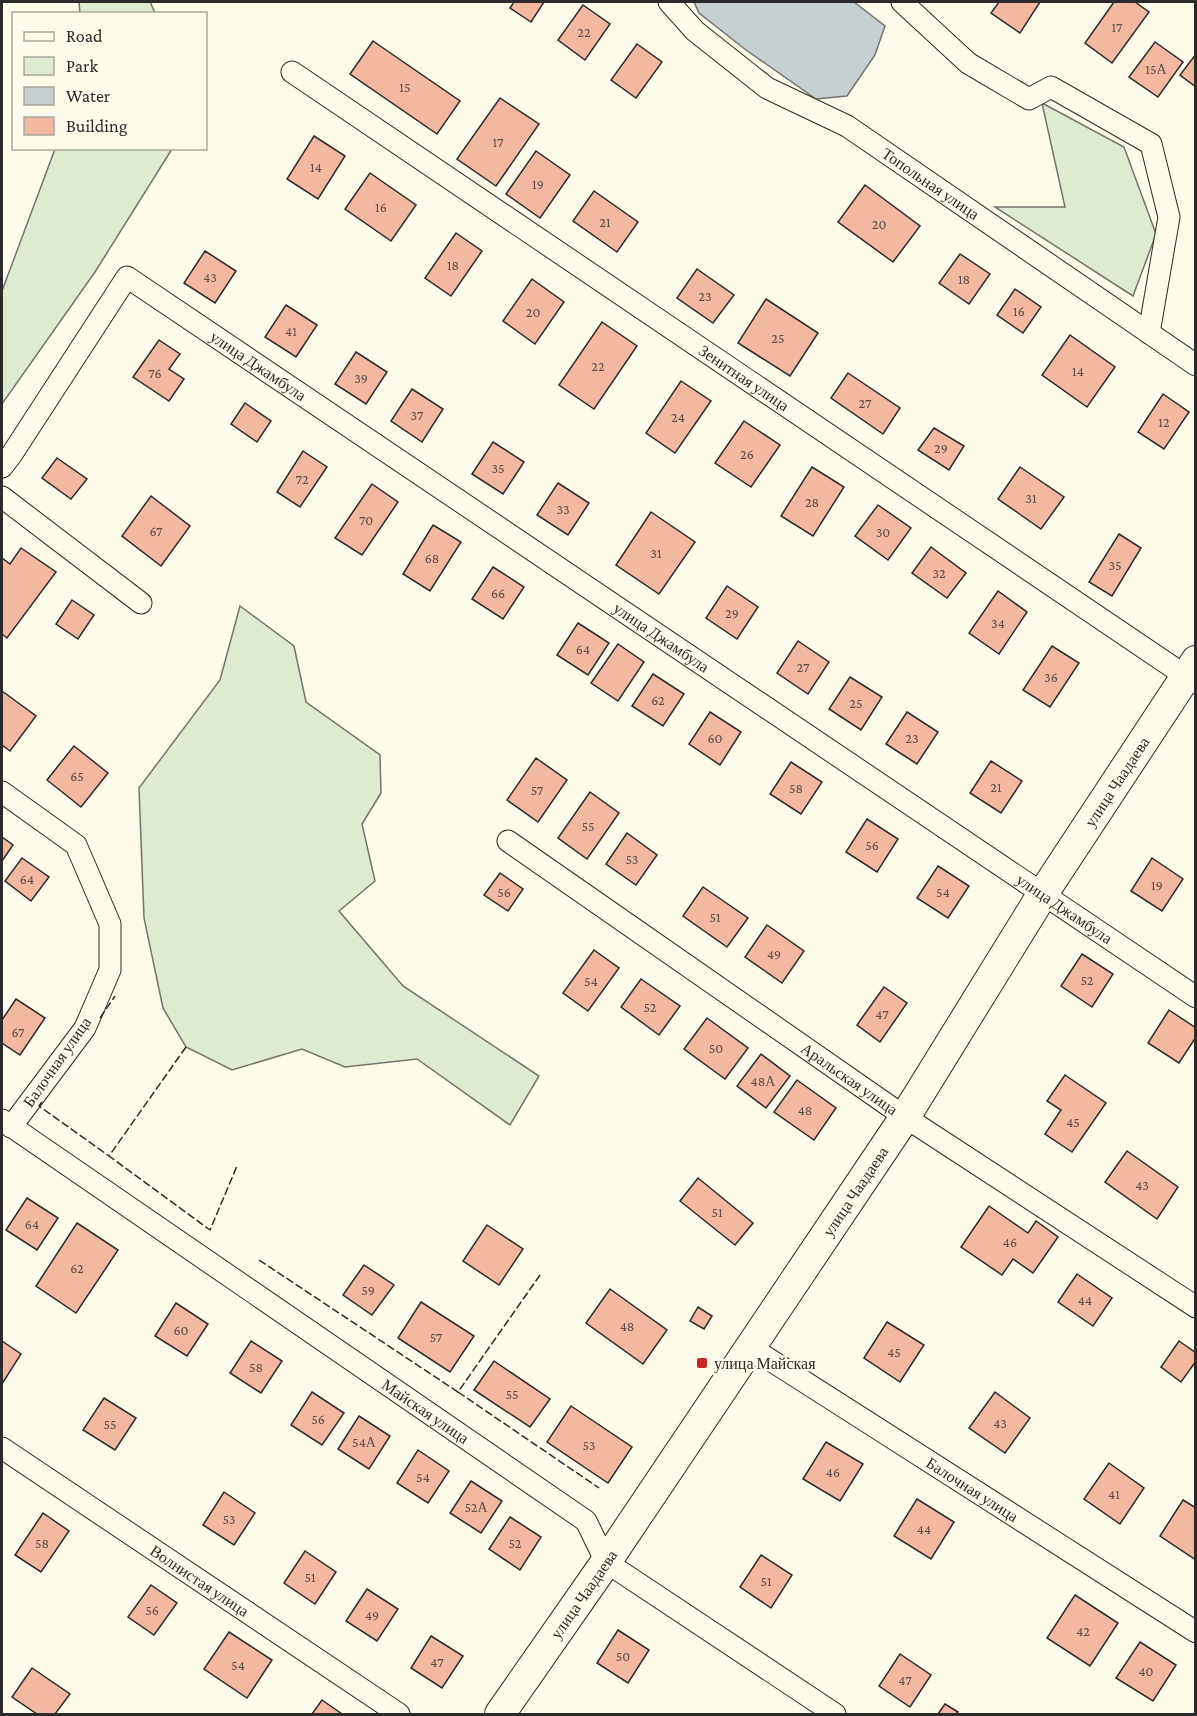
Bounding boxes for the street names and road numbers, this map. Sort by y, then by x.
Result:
street label: Топольная улица [879,144,983,223]
street label: улица Джамбула [207,327,310,404]
street label: Зенитная улица [696,341,793,414]
street label: улица Джамбула [610,599,713,675]
street label: улица Чаадаева [1081,734,1152,830]
street label: улица Джамбула [1013,870,1116,947]
street label: Балочная улица [20,1014,95,1111]
street label: Аральская улица [798,1039,901,1118]
street label: улица Чаадаева [819,1143,891,1240]
street label: Майская улица [379,1375,472,1447]
street label: Балочная улица [923,1454,1022,1525]
street label: Волнистая улица [147,1541,252,1620]
street label: улица Чаадаева [547,1547,620,1642]

